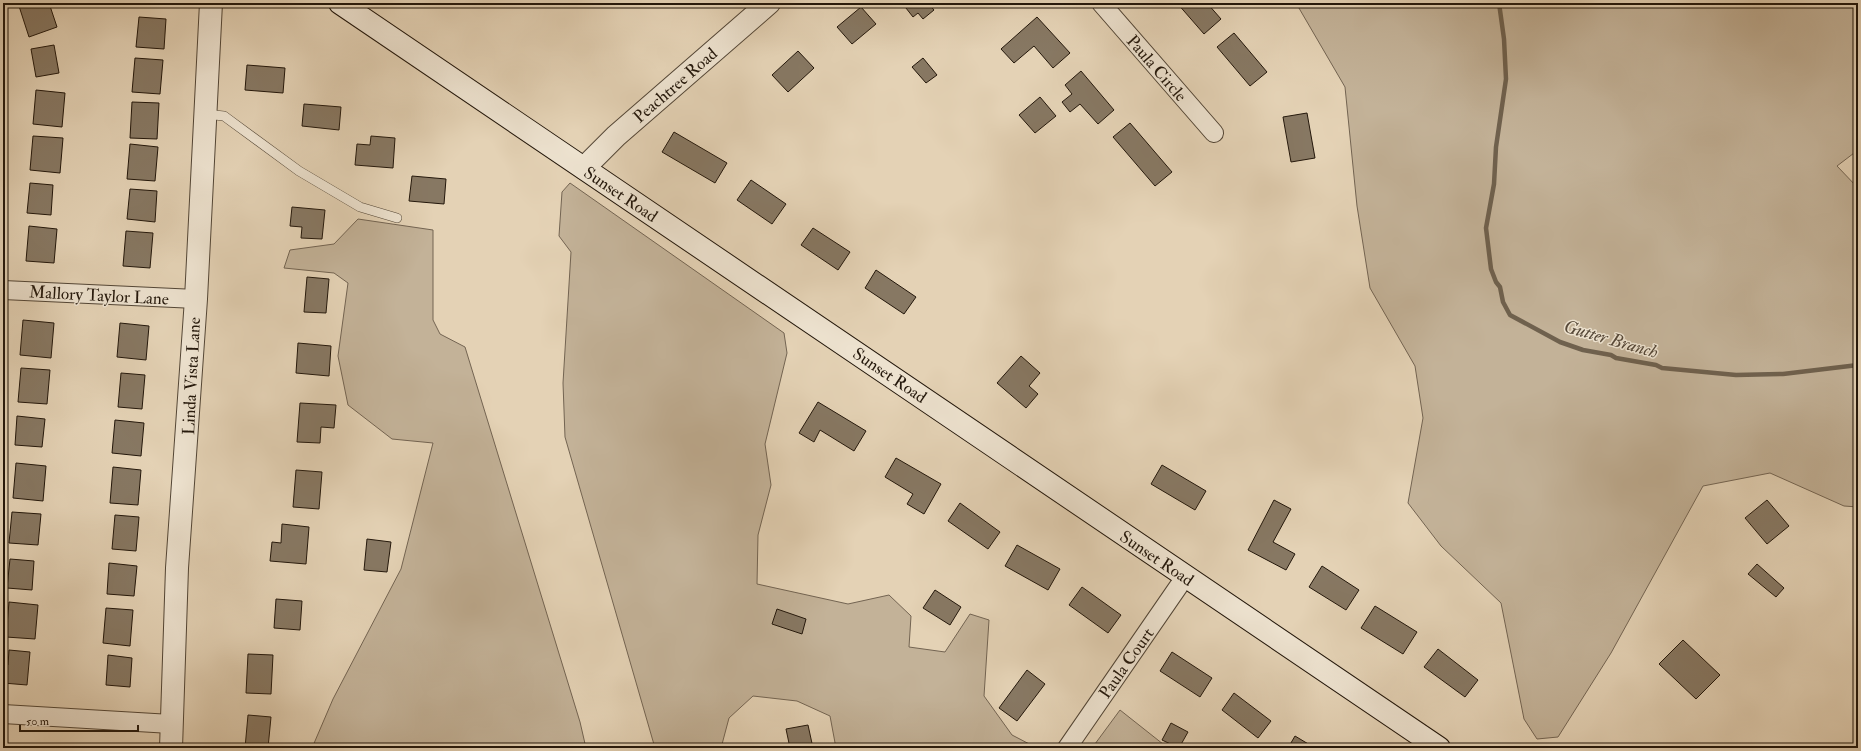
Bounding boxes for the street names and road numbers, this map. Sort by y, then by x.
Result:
street label: Paula Circle [1122,31,1191,106]
street label: Peachtree Road [629,43,722,128]
street label: Sunset Road [580,162,662,227]
street label: Mallory Taylor Lane [28,281,169,311]
street label: Linda Vista Lane [178,317,205,436]
street label: Sunset Road [849,343,931,408]
street label: Sunset Road [1116,526,1198,591]
street label: Paula Court [1094,623,1159,703]

